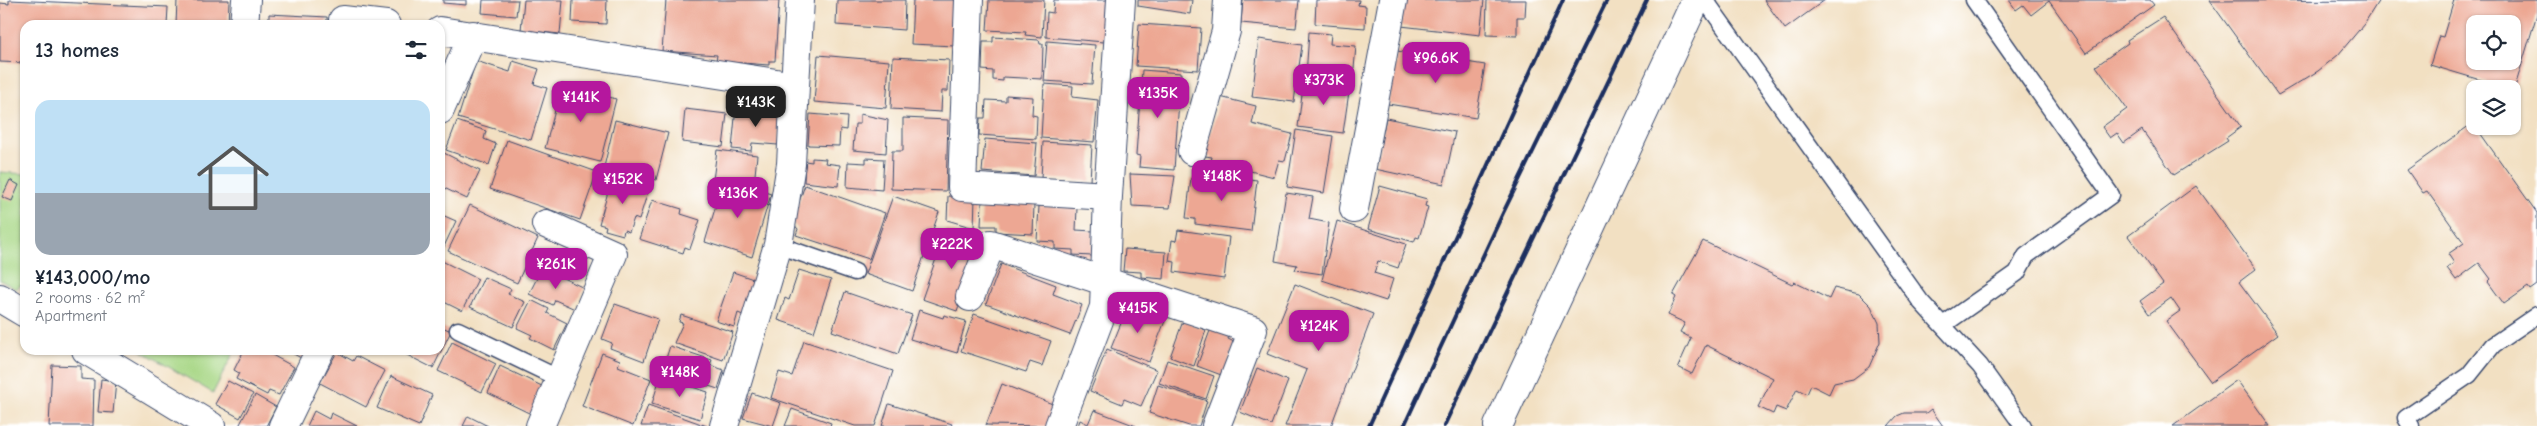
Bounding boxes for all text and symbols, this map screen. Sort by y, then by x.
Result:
map controls [2466,15,2521,135]
button: locate [2466,15,2521,70]
icon: filters [402,36,430,64]
text: 13 homes [35,38,119,62]
pin: ¥96.6K [1395,42,1477,84]
text: ¥96.6K [1414,49,1458,67]
pin: ¥373K [1289,64,1359,106]
text: ¥373K [1304,71,1344,89]
pin: ¥135K [1123,76,1193,119]
pin: ¥141K [546,80,616,123]
button: layers [2466,80,2521,135]
text: ¥135K [1138,84,1178,102]
pin: ¥143K [721,86,791,128]
text: ¥141K [563,88,599,106]
text: ¥143K [737,93,775,111]
icon: home [188,133,278,223]
pin: ¥148K [1187,160,1257,202]
pin: ¥152K [588,162,658,205]
text: ¥148K [1203,167,1241,185]
text: ¥152K [603,170,643,188]
pin: ¥136K [703,176,773,219]
text: ¥136K [718,184,758,202]
pin: ¥222K [917,228,987,270]
text: ¥222K [932,235,972,253]
pin: ¥261K [521,248,591,290]
text: ¥261K [536,255,576,273]
text: ¥143,000/mo [35,265,150,289]
text: 2 rooms · 62 m² [35,289,145,307]
pin: ¥415K [1103,292,1173,334]
text: ¥415K [1118,299,1158,317]
text: Apartment [35,307,107,325]
pin: ¥124K [1284,310,1354,352]
text: ¥124K [1300,317,1338,335]
pin: ¥148K [645,356,715,398]
text: ¥148K [661,363,699,381]

